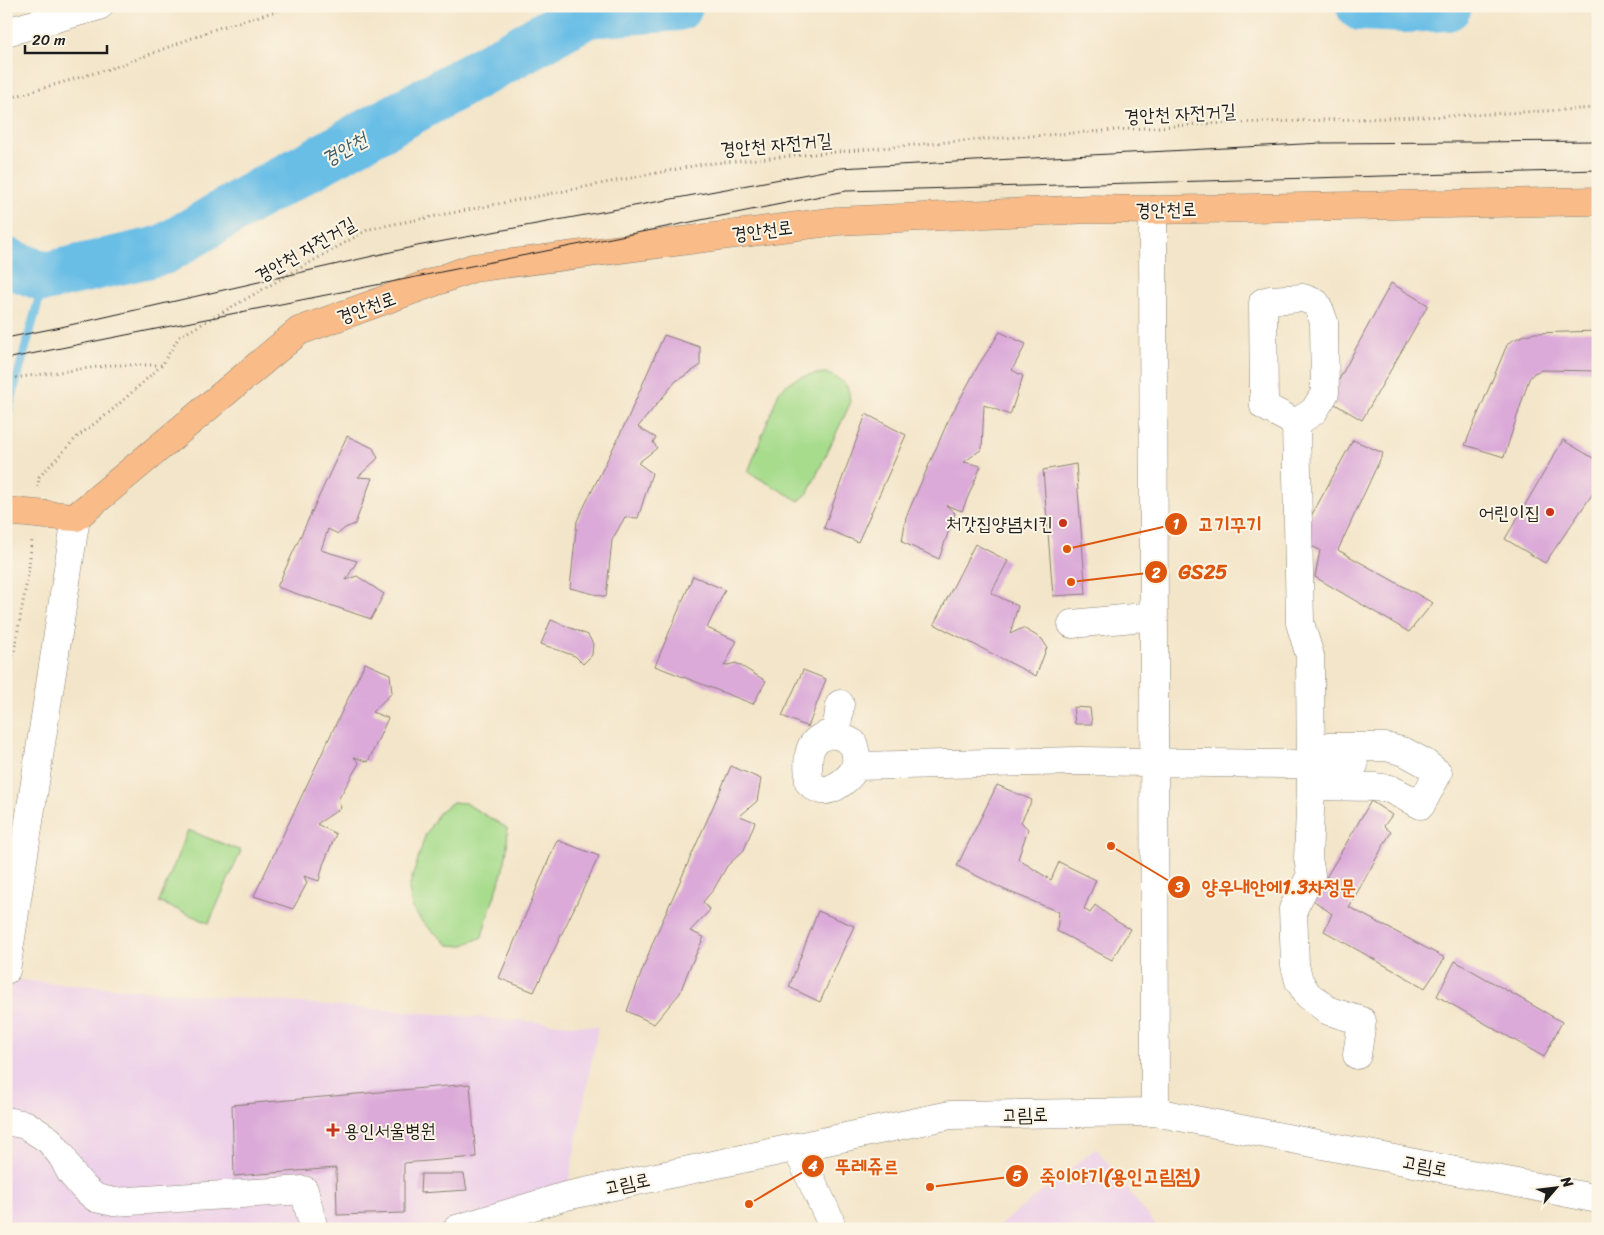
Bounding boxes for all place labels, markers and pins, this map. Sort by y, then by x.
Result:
place label: 어린이집 [1479,496,1540,529]
marker: 어린이집 [1544,506,1556,518]
place label: 처갓집양념치킨 [946,507,1053,540]
callout: 고기꾸기 [1163,507,1272,542]
marker: 처갓집양념치킨 [1057,517,1069,529]
callout: GS25 [1144,555,1237,590]
callout: 양우내안에1.3차정문 [1167,870,1366,905]
place label: 용인서울병원 [344,1114,436,1147]
marker: 용인서울병원 [326,1123,340,1137]
callout: 뚜레쥬르 [800,1149,909,1184]
callout: 죽이야기(용인고림점) [1004,1158,1208,1193]

